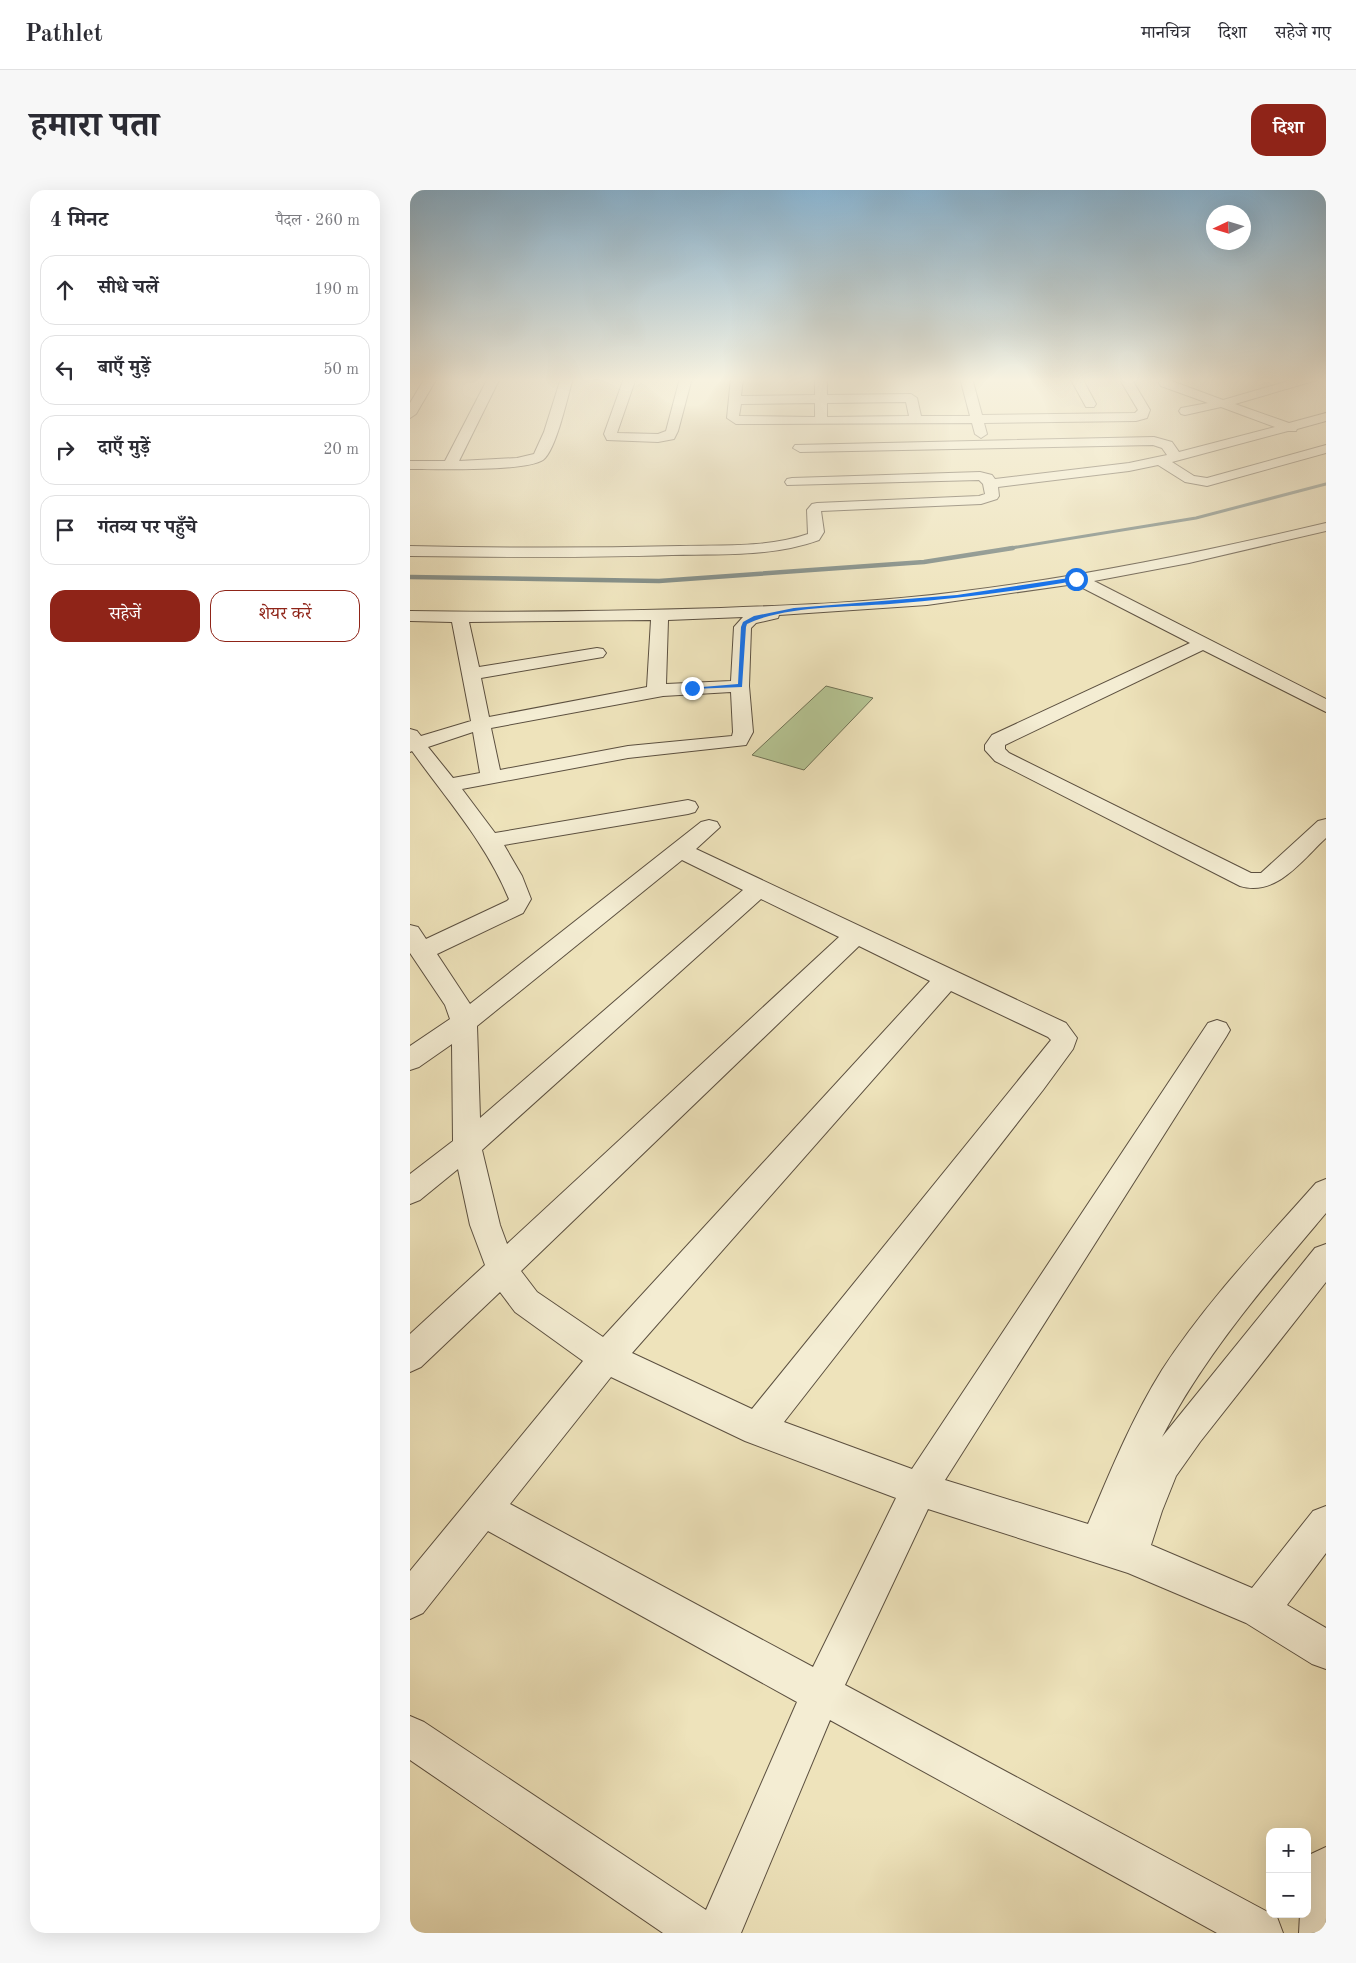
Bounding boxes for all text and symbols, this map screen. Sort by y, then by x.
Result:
text: Pathlet [25,23,103,47]
text: मानचित्र [1141,24,1190,42]
text: दिशा [1218,24,1247,42]
text: सहेजे गए [1275,24,1331,42]
button: दिशा [1251,104,1326,156]
text: हमारा पता [30,109,159,144]
north arrow [1206,205,1251,250]
text: 4 मिनट [50,210,108,231]
text: पैदल · 260 m [275,213,360,229]
icon: ahead [51,276,79,304]
text: सीधे चलें [98,279,158,298]
text: 190 m [314,282,359,298]
icon: left [51,356,79,384]
text: बाएँ मुड़ें [98,359,150,378]
text: 50 m [323,362,359,378]
icon: right [51,436,79,464]
text: दाएँ मुड़ें [98,439,150,458]
text: 20 m [323,442,359,458]
icon: arrive [51,516,79,544]
text: गंतव्य पर पहुँचे [98,519,197,538]
route start [1065,568,1088,591]
button: सहेजें [50,590,200,642]
button: शेयर करें [210,590,360,642]
route end [681,677,704,700]
map controls [1266,1828,1311,1918]
button: + [1266,1828,1311,1873]
button: − [1266,1873,1311,1918]

